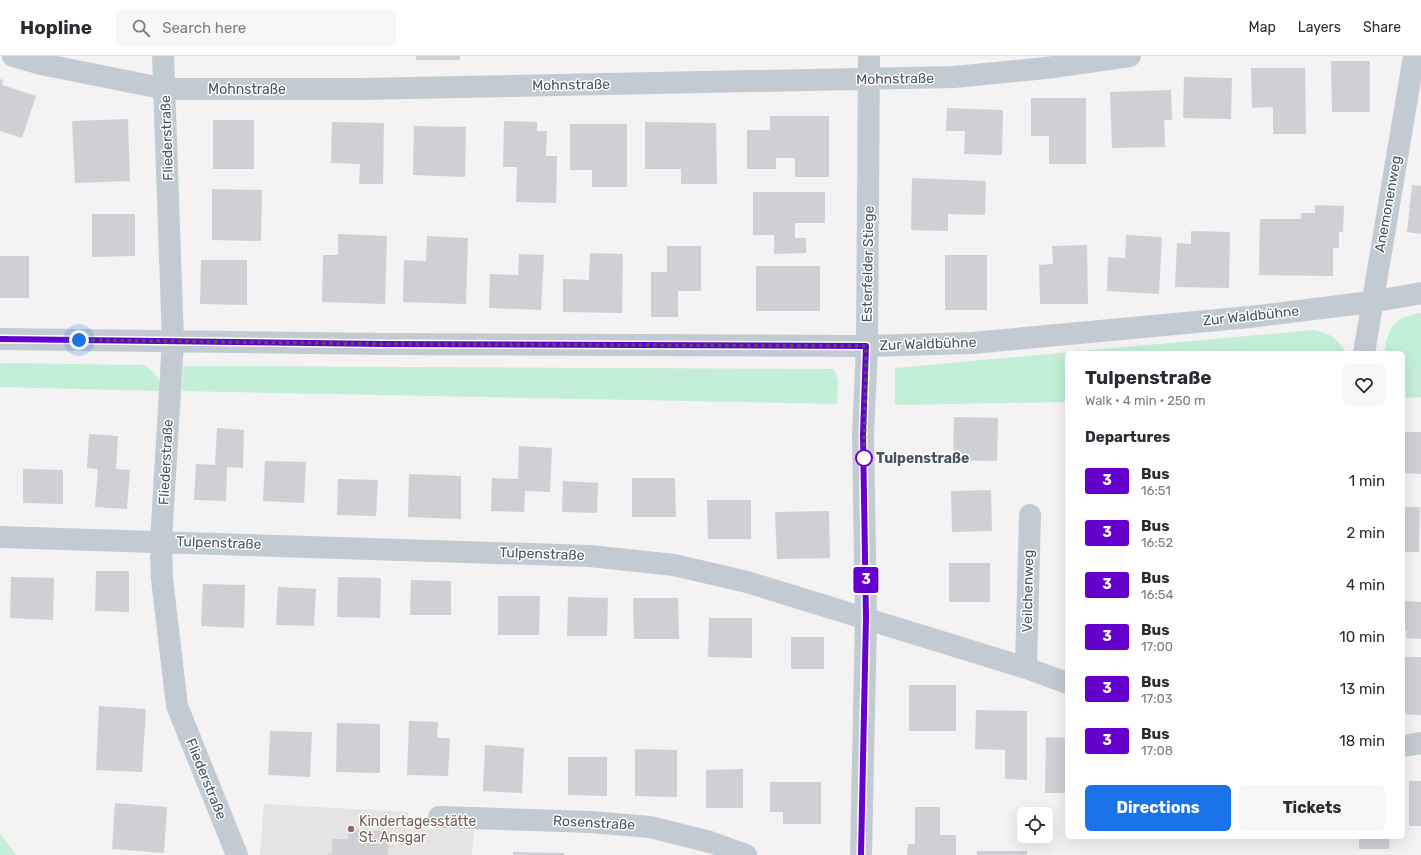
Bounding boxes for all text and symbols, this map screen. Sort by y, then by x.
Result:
search box [116,10,396,46]
text: Hopline [20,16,92,39]
icon: search [130,17,152,39]
text: Search here [162,19,246,37]
text: Map [1249,19,1276,36]
text: Layers [1298,19,1341,36]
text: Share [1363,19,1401,36]
street label: Mohnstraße [856,70,934,88]
street label: Mohnstraße [532,76,610,94]
street label: Mohnstraße [208,81,286,98]
street label: Fliederstraße [157,95,177,181]
street label: Anemonenweg [1371,154,1405,254]
street label: Esterfelder Stiege [858,205,878,323]
street label: Zur Waldbühne [1202,302,1300,330]
your location [69,330,89,350]
street label: Zur Waldbühne [879,334,977,354]
button: heart [1343,364,1385,406]
text: Tulpenstraße [1085,366,1212,389]
text: Walk · 4 min · 250 m [1085,393,1206,408]
street label: Fliederstraße [155,418,177,505]
text: Departures [1085,428,1170,446]
marker: Tulpenstraße [855,449,873,467]
place label: Tulpenstraße [876,450,969,467]
text: Bus [1141,465,1169,483]
text: 3 [1102,472,1112,489]
text: 1 min [1349,472,1385,490]
text: 16:51 [1141,483,1171,498]
text: Bus [1141,517,1169,535]
text: 3 [1102,524,1112,541]
text: 2 min [1346,524,1385,542]
street label: Tulpenstraße [176,533,262,553]
text: 16:52 [1141,535,1173,550]
street label: Tulpenstraße [499,544,585,564]
street label: Veilchenweg [1019,549,1037,633]
line badge: 3 [853,567,879,593]
text: Bus [1141,569,1169,587]
text: 3 [861,571,871,588]
text: 3 [1102,576,1112,593]
text: 4 min [1346,576,1385,594]
text: 16:54 [1141,587,1174,602]
text: Bus [1141,621,1169,639]
text: 3 [1102,628,1112,645]
text: 10 min [1339,628,1385,646]
text: 17:00 [1141,639,1173,654]
text: Bus [1141,673,1169,691]
text: 3 [1102,680,1112,697]
text: 13 min [1340,680,1385,698]
text: 17:03 [1141,691,1173,706]
text: Bus [1141,725,1169,743]
text: 3 [1102,732,1112,749]
text: 18 min [1339,732,1385,750]
street label: Fliederstraße [182,736,230,822]
text: 17:08 [1141,743,1173,758]
button: Directions [1085,785,1231,831]
button: Tickets [1239,785,1385,831]
map controls [1017,807,1053,843]
button: locate [1017,807,1053,843]
street label: Rosenstraße [553,812,636,834]
place label: Kindertagesstätte St. Ansgar [359,813,477,846]
marker: Kindertagesstätte St. Ansgar [346,824,356,834]

